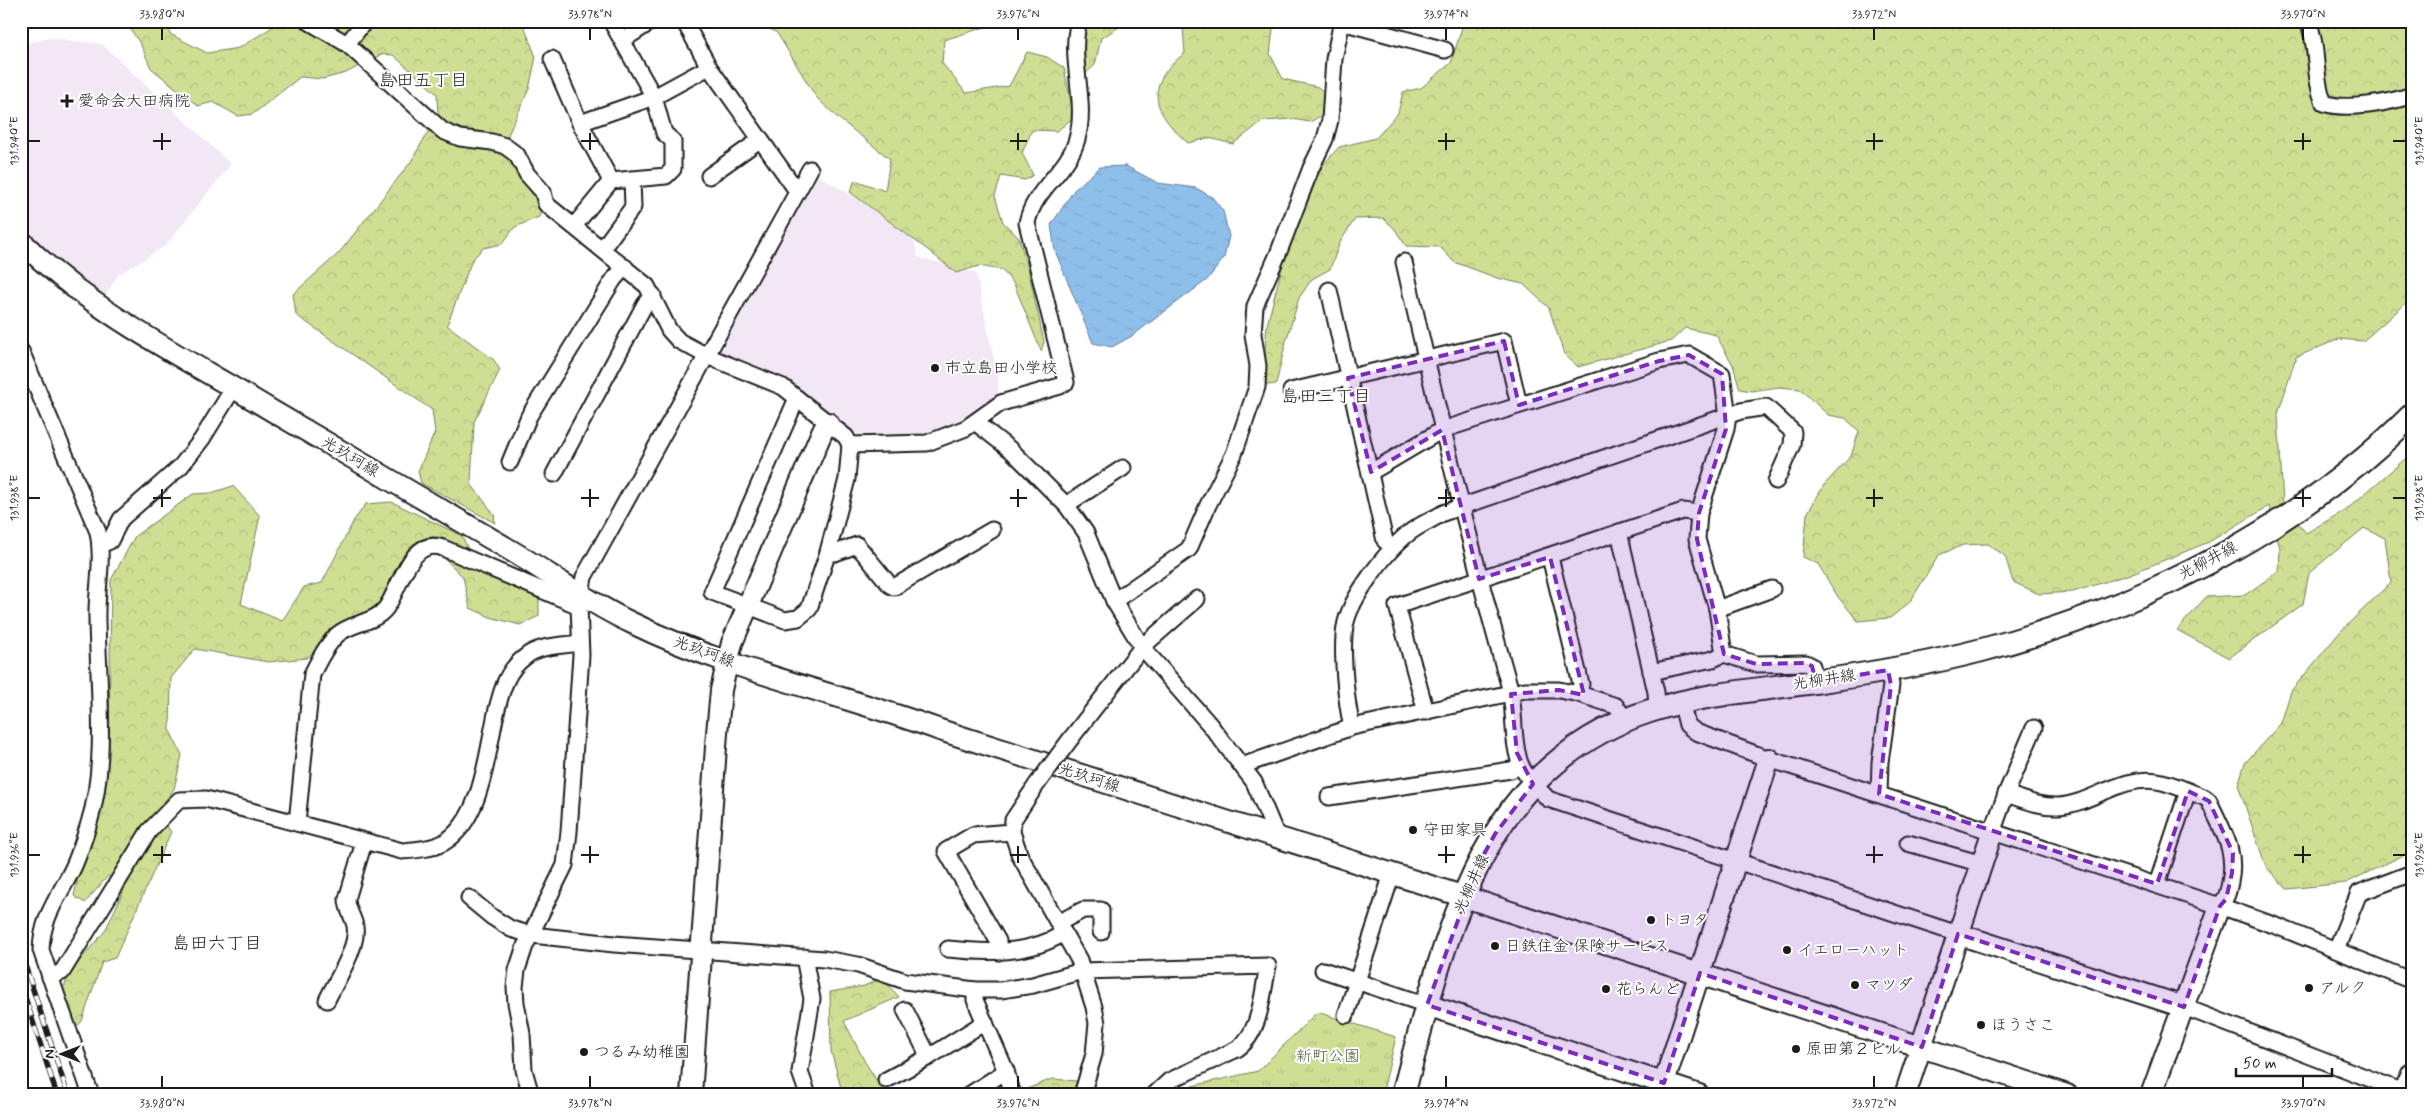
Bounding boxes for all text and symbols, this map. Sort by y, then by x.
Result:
text: 33.980°N [139,7,185,23]
text: 33.978°N [568,7,612,23]
text: 33.976°N [997,7,1039,23]
text: 33.974°N [1424,7,1468,23]
text: 33.972°N [1852,7,1896,23]
text: 33.970°N [2281,7,2325,23]
district label: 島田五丁目 [378,69,468,93]
place label: 愛命会大田病院 [78,91,190,112]
marker: 愛命会大田病院 [60,94,74,108]
text: 131.940°E [7,116,23,166]
text: 131.940°E [2412,116,2428,166]
place label: 市立島田小学校 [945,358,1057,379]
marker: 市立島田小学校 [929,362,941,374]
district label: 島田三丁目 [1281,385,1371,409]
street label: 光玖珂線 [317,432,383,482]
text: 131.938°E [7,475,23,521]
text: 131.938°E [2412,475,2428,521]
street label: 光柳井線 [2175,537,2241,585]
street label: 光玖珂線 [670,631,738,673]
street label: 光柳井線 [1791,665,1857,695]
street label: 光玖珂線 [1055,758,1123,798]
place label: 守田家具 [1423,820,1487,841]
marker: 守田家具 [1407,824,1419,836]
text: 131.936°E [7,832,23,878]
text: 131.936°E [2412,832,2428,878]
street label: 光柳井線 [1449,850,1495,918]
place label: トヨタ [1661,910,1709,931]
marker: トヨタ [1645,914,1657,926]
district label: 島田六丁目 [172,932,262,956]
place label: 日鉄住金 保険サービス [1505,936,1669,957]
marker: 日鉄住金 保険サービス [1489,940,1501,952]
place label: イエローハット [1797,940,1909,961]
marker: イエローハット [1781,944,1793,956]
place label: マツダ [1865,975,1913,996]
place label: アルク [2319,978,2366,999]
place label: 花らんど [1616,979,1680,1000]
marker: マツダ [1849,979,1861,991]
marker: アルク [2303,982,2315,994]
marker: 花らんど [1600,983,1612,995]
place label: ほうさこ [1991,1015,2055,1036]
marker: ほうさこ [1975,1019,1987,1031]
north arrow [38,1028,88,1078]
place label: 原田第２ビル [1806,1039,1902,1060]
place label: つるみ幼稚園 [594,1042,690,1063]
marker: 原田第２ビル [1790,1043,1802,1055]
marker: つるみ幼稚園 [578,1046,590,1058]
park label: 新町公園 [1296,1046,1360,1067]
scale bar [2236,1046,2332,1078]
text: N [41,1049,59,1059]
text: 50 m [2243,1054,2277,1074]
text: 33.980°N [139,1096,185,1112]
text: 33.978°N [568,1096,612,1112]
text: 33.976°N [997,1096,1039,1112]
text: 33.974°N [1424,1096,1468,1112]
text: 33.972°N [1852,1096,1896,1112]
text: 33.970°N [2281,1096,2325,1112]

